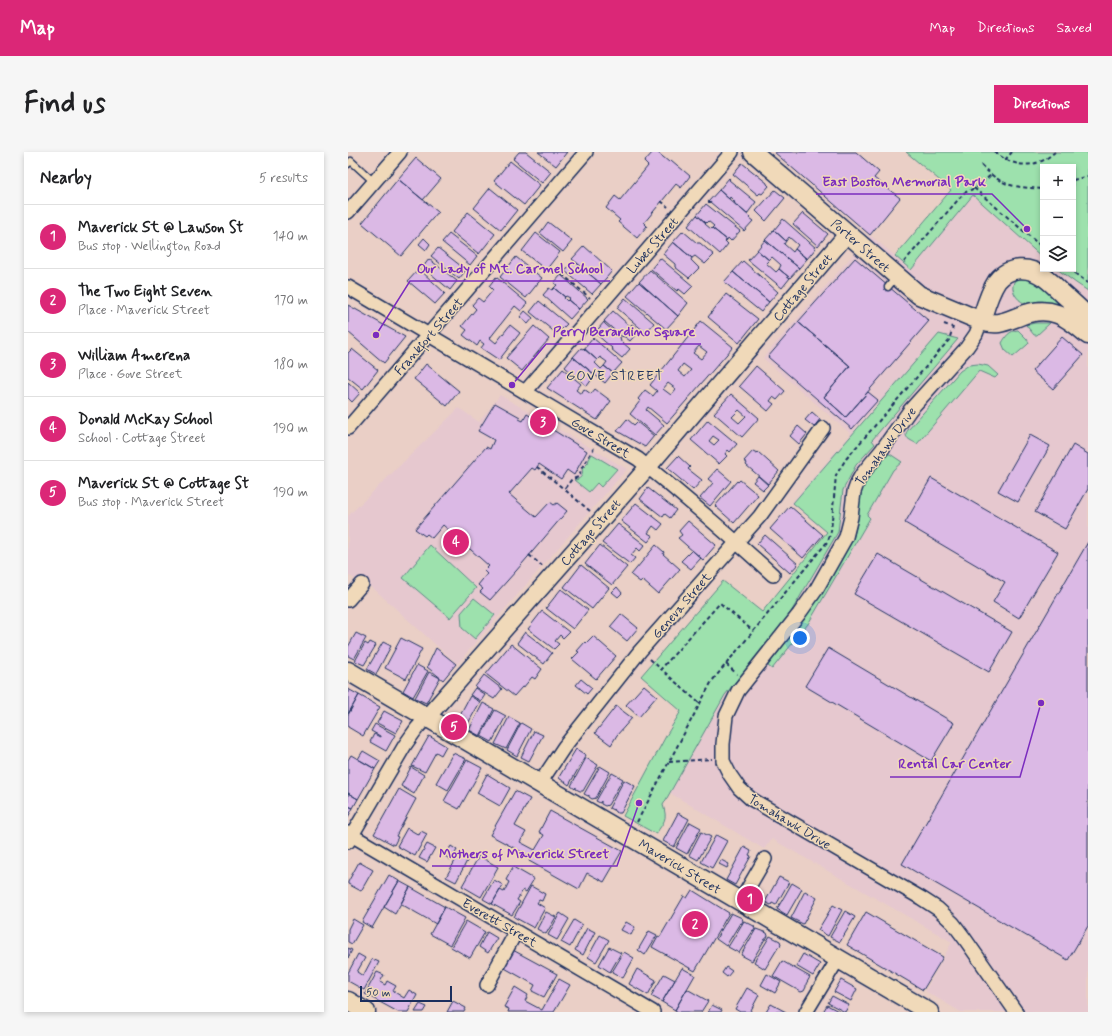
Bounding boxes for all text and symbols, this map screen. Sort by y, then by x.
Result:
text: Map [20,16,55,41]
text: Map [929,19,955,37]
text: Directions [977,19,1035,37]
text: Saved [1057,19,1092,37]
button: Directions [994,85,1088,123]
text: Find us [24,86,105,123]
map controls [1040,164,1076,272]
button: + [1040,164,1076,200]
text: Nearby [40,167,92,189]
callout: East Boston Memorial Park [816,168,992,194]
text: 5 results [259,170,308,187]
text: East Boston Memorial Park [822,173,986,191]
button: − [1040,200,1076,236]
street label: Lubec Street [624,214,683,278]
street label: Porter Street [827,216,893,277]
text: Maverick St @ Lawson St [78,218,244,238]
text: 1 [50,228,56,245]
text: 140 m [273,228,308,245]
button: layers [1040,236,1076,272]
text: Bus stop · Wellington Road [78,238,221,255]
street label: Cottage Street [770,250,837,325]
callout: Our Lady of Mt. Carmel School [410,255,610,281]
text: Our Lady of Mt. Carmel School [417,260,603,278]
text: The Two Eight Seven [78,282,213,302]
text: 2 [50,292,56,309]
text: 170 m [274,292,308,309]
street label: Frankfort Street [391,295,469,381]
text: Place · Maverick Street [78,302,210,319]
callout: Perry Berardino Square [546,318,701,344]
text: Perry Berardino Square [553,323,695,341]
text: William Amerena [78,346,190,366]
text: 3 [50,356,56,373]
text: 180 m [273,356,308,373]
text: Place · Gove Street [78,366,182,383]
district label: GOVE STREET [566,367,664,385]
street label: Tomahawk Drive [852,404,921,490]
pin: 3 [530,407,556,437]
text: Donald McKay School [78,410,213,430]
street label: Gove Street [568,414,633,463]
text: 4 [49,420,57,437]
text: 190 m [273,420,308,437]
text: School · Cottage Street [78,430,205,447]
text: Maverick St @ Cottage St [78,474,249,494]
text: 5 [49,484,57,501]
text: 190 m [273,484,308,501]
text: Bus stop · Maverick Street [78,494,224,511]
street label: Cottage Street [557,496,625,570]
pin: 4 [443,527,469,557]
street label: Geneva Street [649,569,716,643]
your location [790,628,810,648]
pin: 5 [441,712,467,742]
callout: Rental Car Center [890,751,1020,777]
text: Rental Car Center [898,755,1012,773]
street label: Tomahawk Drive [745,791,834,854]
street label: Maverick Street [635,836,724,899]
callout: Mothers of Maverick Street [432,840,617,866]
text: Mothers of Maverick Street [439,845,609,863]
pin: 1 [737,884,763,914]
street label: Everett Street [459,895,540,952]
pin: 2 [682,909,708,939]
scale bar [360,984,452,1003]
text: 50 m [366,986,391,1000]

